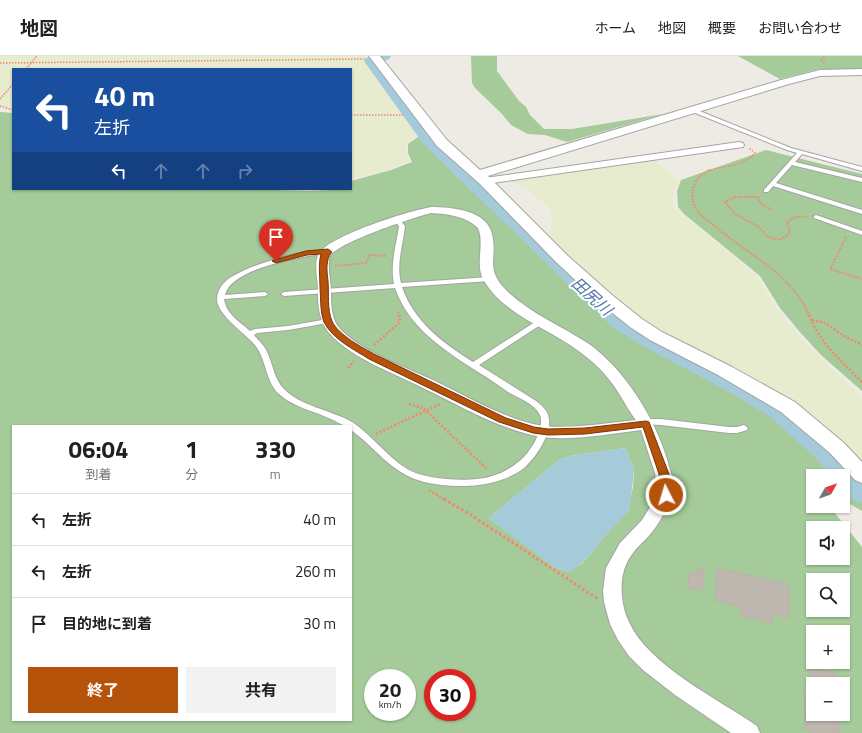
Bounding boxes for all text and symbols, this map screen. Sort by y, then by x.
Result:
text: 地図 [20,13,58,42]
text: ホーム [594,17,636,38]
text: 地図 [658,17,686,38]
text: 概要 [708,17,736,38]
text: お問い合わせ [758,17,842,38]
text: 40 m [94,74,155,117]
icon: left [28,84,80,136]
text: 左折 [94,114,130,141]
icon: left [108,160,130,182]
icon: ahead [150,160,172,182]
icon: ahead [192,160,214,182]
icon: right [234,160,256,182]
pin [259,220,293,261]
icon: arrive [265,226,287,248]
water label: 田尻川 [566,271,619,322]
text: 06:04 [69,431,128,467]
text: 1 [185,431,199,467]
text: 330 [255,431,295,467]
text: 到着 [86,464,112,484]
text: 分 [185,464,198,484]
text: m [270,464,281,484]
north arrow [806,469,850,513]
map controls [806,469,850,721]
position arrow [645,474,687,516]
text: 左折 [62,508,92,531]
text: 40 m [303,508,336,531]
icon: left [28,509,50,531]
button: sound [806,521,850,565]
text: 左折 [62,560,92,583]
text: 260 m [295,560,336,583]
icon: left [28,561,50,583]
button: search [806,573,850,617]
text: 目的地に到着 [62,612,152,635]
text: 30 m [303,612,336,635]
icon: arrive [28,613,50,635]
button: + [806,625,850,669]
button: 終了 [28,667,178,713]
button: 共有 [186,667,336,713]
speed limit sign: 30 [424,669,476,721]
text: 20 [379,674,401,705]
button: − [806,677,850,721]
text: km/h [379,697,401,712]

